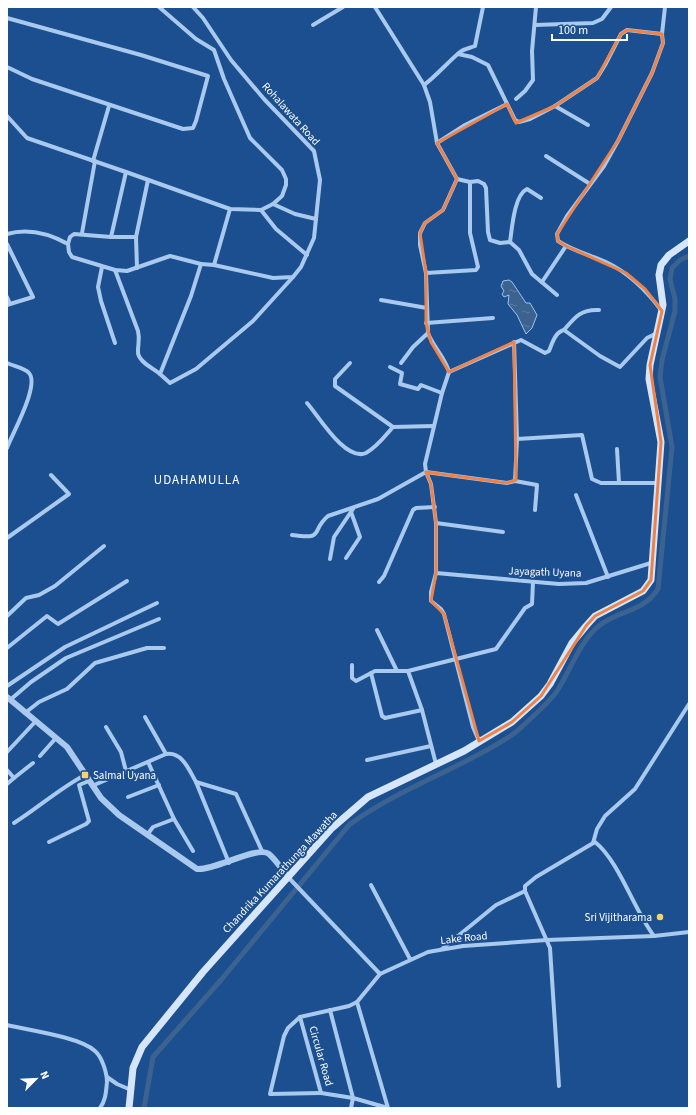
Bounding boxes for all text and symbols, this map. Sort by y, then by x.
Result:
scale bar [552,16,627,42]
text: 100 m [558,22,588,39]
street label: Rohalawata Road [259,79,323,149]
district label: UDAHAMULLA [154,471,240,489]
street label: Jayagath Uyana [508,563,582,581]
place label: Salmal Uyana [93,768,156,783]
marker: Salmal Uyana [80,770,90,780]
street label: Chandrika Kumarathunga Mawatha [219,808,341,936]
place label: Sri Vijitharama [585,910,652,925]
marker: Sri Vijitharama [655,912,665,922]
street label: Lake Road [440,928,488,948]
street label: Circular Road [305,1024,337,1088]
north arrow [16,1059,56,1099]
text: N [36,1069,53,1082]

